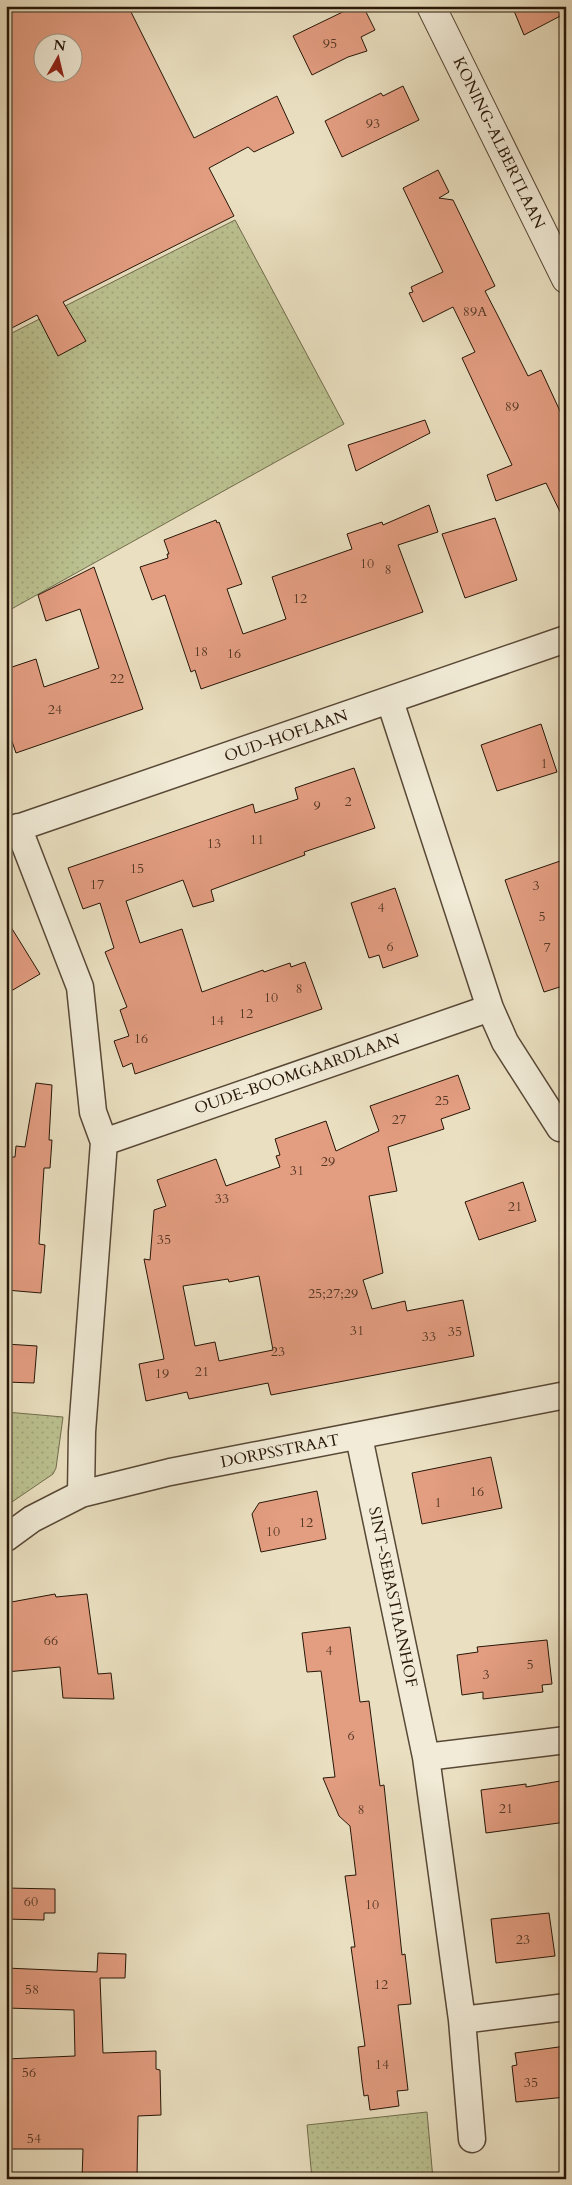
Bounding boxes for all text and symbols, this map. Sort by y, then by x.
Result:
north arrow [32,32,82,82]
house number: 95 [323,34,337,53]
text: N [52,35,67,56]
street label: KONING-ALBERTLAAN [448,53,550,233]
house number: 93 [366,114,380,133]
house number: 89A [463,302,487,321]
house number: 89 [505,397,519,416]
house number: 10 [360,554,374,573]
house number: 8 [384,560,392,579]
house number: 12 [293,589,307,608]
house number: 18 [194,642,208,661]
house number: 16 [227,644,241,663]
house number: 22 [110,669,124,688]
house number: 24 [48,700,62,719]
street label: OUD-HOFLAAN [221,704,351,767]
house number: 1 [540,754,548,773]
house number: 2 [344,792,352,811]
house number: 9 [313,796,321,815]
house number: 11 [250,830,264,849]
house number: 13 [207,834,221,853]
house number: 15 [130,859,144,878]
house number: 17 [90,875,104,894]
house number: 3 [532,876,540,895]
house number: 4 [377,898,385,917]
house number: 5 [538,907,546,926]
house number: 6 [386,937,394,956]
house number: 7 [543,938,551,957]
house number: 8 [295,979,303,998]
house number: 10 [264,988,278,1007]
house number: 12 [239,1004,253,1023]
house number: 14 [210,1011,224,1030]
street label: OUDE-BOOMGAARDLAAN [191,1028,403,1120]
house number: 16 [134,1029,148,1048]
house number: 25 [435,1091,449,1110]
house number: 27 [392,1110,406,1129]
house number: 29 [321,1152,335,1171]
house number: 31 [290,1161,304,1180]
house number: 33 [215,1189,229,1208]
house number: 21 [508,1197,522,1216]
house number: 35 [157,1230,171,1249]
house number: 25;27;29 [308,1284,358,1303]
house number: 31 [350,1321,364,1340]
house number: 35 [448,1322,462,1341]
house number: 33 [422,1327,436,1346]
house number: 23 [271,1342,285,1361]
house number: 21 [195,1362,209,1381]
house number: 19 [155,1364,169,1383]
street label: DORPSSTRAAT [219,1429,342,1473]
house number: 16 [470,1482,484,1501]
house number: 1 [434,1493,442,1512]
street label: SINT-SEBASTIAANHOF [363,1505,423,1689]
house number: 12 [299,1513,313,1532]
house number: 10 [266,1522,280,1541]
house number: 66 [44,1631,58,1650]
house number: 4 [325,1641,333,1660]
house number: 5 [526,1655,534,1674]
house number: 3 [482,1665,490,1684]
house number: 6 [347,1726,355,1745]
house number: 21 [499,1799,513,1818]
house number: 8 [357,1800,365,1819]
house number: 60 [24,1892,38,1911]
house number: 10 [365,1895,379,1914]
house number: 23 [516,1930,530,1949]
house number: 12 [374,1975,388,1994]
house number: 58 [25,1980,39,1999]
house number: 14 [375,2055,389,2074]
house number: 56 [22,2063,36,2082]
house number: 35 [524,2073,538,2092]
house number: 54 [27,2129,41,2148]

